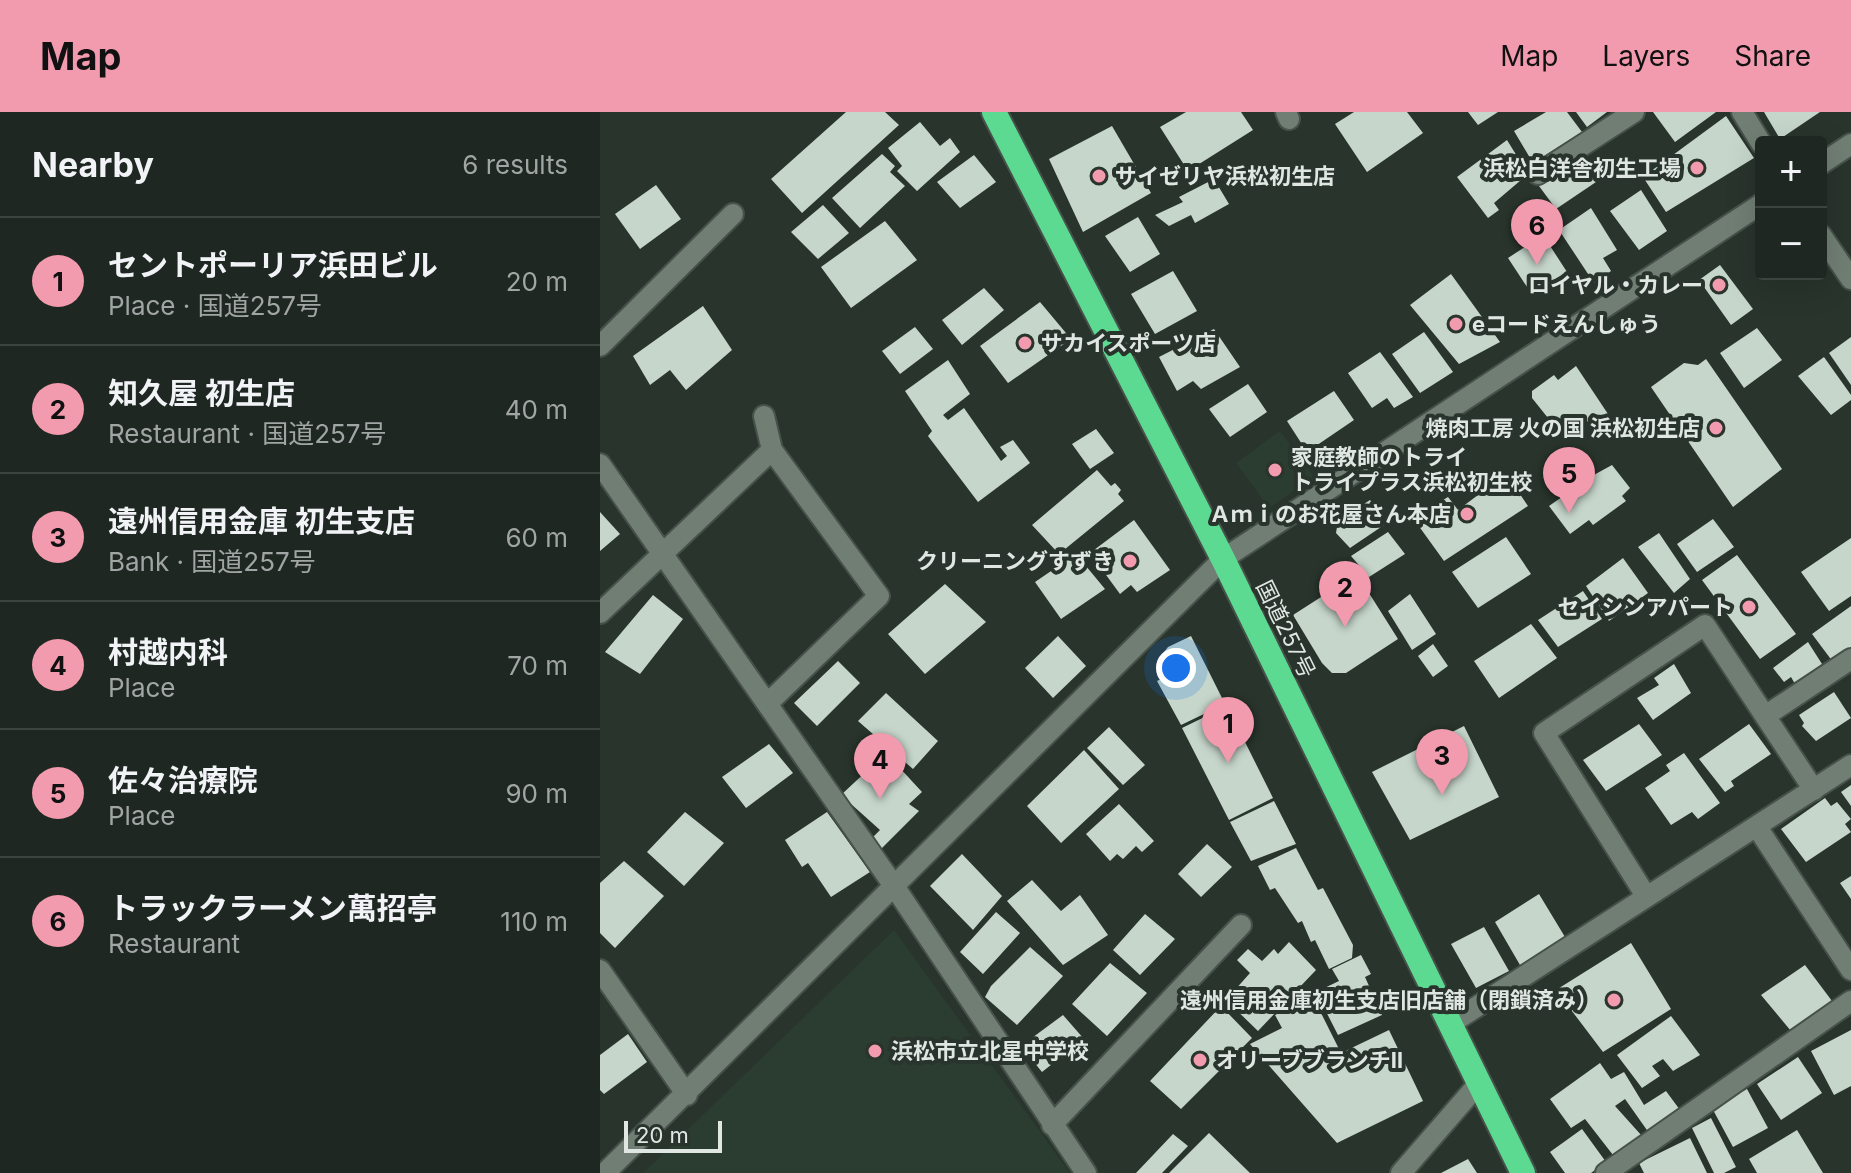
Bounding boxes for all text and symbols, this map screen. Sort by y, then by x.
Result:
text: Map [40,33,121,79]
text: Map [1500,39,1558,73]
text: Layers [1602,39,1690,73]
text: Share [1734,39,1811,73]
map controls [1755,136,1827,280]
button: + [1755,136,1827,208]
text: Nearby [32,144,154,185]
text: 6 results [462,149,568,180]
place label: 浜松白洋舎初生工場 [1483,155,1681,181]
marker: 浜松白洋舎初生工場 [1688,159,1706,177]
place label: サイゼリヤ浜松初生店 [1115,163,1335,189]
marker: サイゼリヤ浜松初生店 [1090,167,1108,185]
pin: 6 [1511,199,1563,265]
button: − [1755,208,1827,280]
text: セントポーリア浜田ビル [108,247,438,283]
text: 1 [52,266,64,297]
text: 20 m [506,266,568,297]
place label: ロイヤル・カレー [1528,272,1703,298]
marker: ロイヤル・カレー [1710,276,1728,294]
text: Place · 国道257号 [108,290,322,321]
place label: eコードえんしゅう [1472,311,1661,337]
marker: eコードえんしゅう [1447,315,1465,333]
place label: サカイスポーツ店 [1041,330,1216,356]
marker: サカイスポーツ店 [1016,334,1034,352]
text: 知久屋 初生店 [108,375,295,411]
text: 2 [50,394,66,425]
text: 40 m [505,394,568,425]
place label: 焼肉工房 火の国 浜松初生店 [1426,415,1700,441]
text: Restaurant · 国道257号 [108,418,387,449]
marker: 焼肉工房 火の国 浜松初生店 [1707,419,1725,437]
place label: 家庭教師のトライ トライプラス浜松初生校 [1291,444,1533,495]
pin: 5 [1543,447,1595,513]
marker: 家庭教師のトライ トライプラス浜松初生校 [1266,461,1284,479]
place label: Ａｍｉのお花屋さん本店 [1209,501,1451,527]
text: 遠州信用金庫 初生支店 [108,503,415,539]
marker: Ａｍｉのお花屋さん本店 [1458,505,1476,523]
text: 3 [50,522,66,553]
text: 60 m [505,522,568,553]
text: Bank · 国道257号 [108,546,316,577]
place label: クリーニングすずき [916,548,1114,574]
marker: クリーニングすずき [1121,552,1139,570]
pin: 2 [1319,561,1371,627]
street label: 国道257号 [1251,576,1321,682]
place label: セイシンアパート [1557,594,1733,620]
marker: セイシンアパート [1740,598,1758,616]
text: 村越内科 [108,634,228,670]
your location [1156,648,1196,688]
text: 4 [49,650,67,681]
text: 70 m [507,650,568,681]
text: Place [108,672,176,703]
pin: 1 [1202,697,1254,763]
pin: 3 [1416,729,1468,795]
pin: 4 [854,733,906,799]
text: 佐々治療院 [108,762,258,798]
text: 5 [50,778,66,809]
text: 90 m [505,778,568,809]
text: Place [108,800,176,831]
text: トラックラーメン萬招亭 [108,890,437,926]
text: 6 [50,906,66,937]
text: 110 m [500,906,568,937]
text: Restaurant [108,928,240,959]
place label: 遠州信用金庫初生支店旧店舗（閉鎖済み） [1180,987,1598,1013]
marker: 遠州信用金庫初生支店旧店舗（閉鎖済み） [1605,991,1623,1009]
place label: 浜松市立北星中学校 [891,1038,1089,1064]
marker: 浜松市立北星中学校 [866,1042,884,1060]
place label: オリーブブランチⅡ [1216,1047,1403,1073]
marker: オリーブブランチⅡ [1191,1051,1209,1069]
scale bar [624,1117,722,1153]
text: 20 m [636,1122,689,1148]

